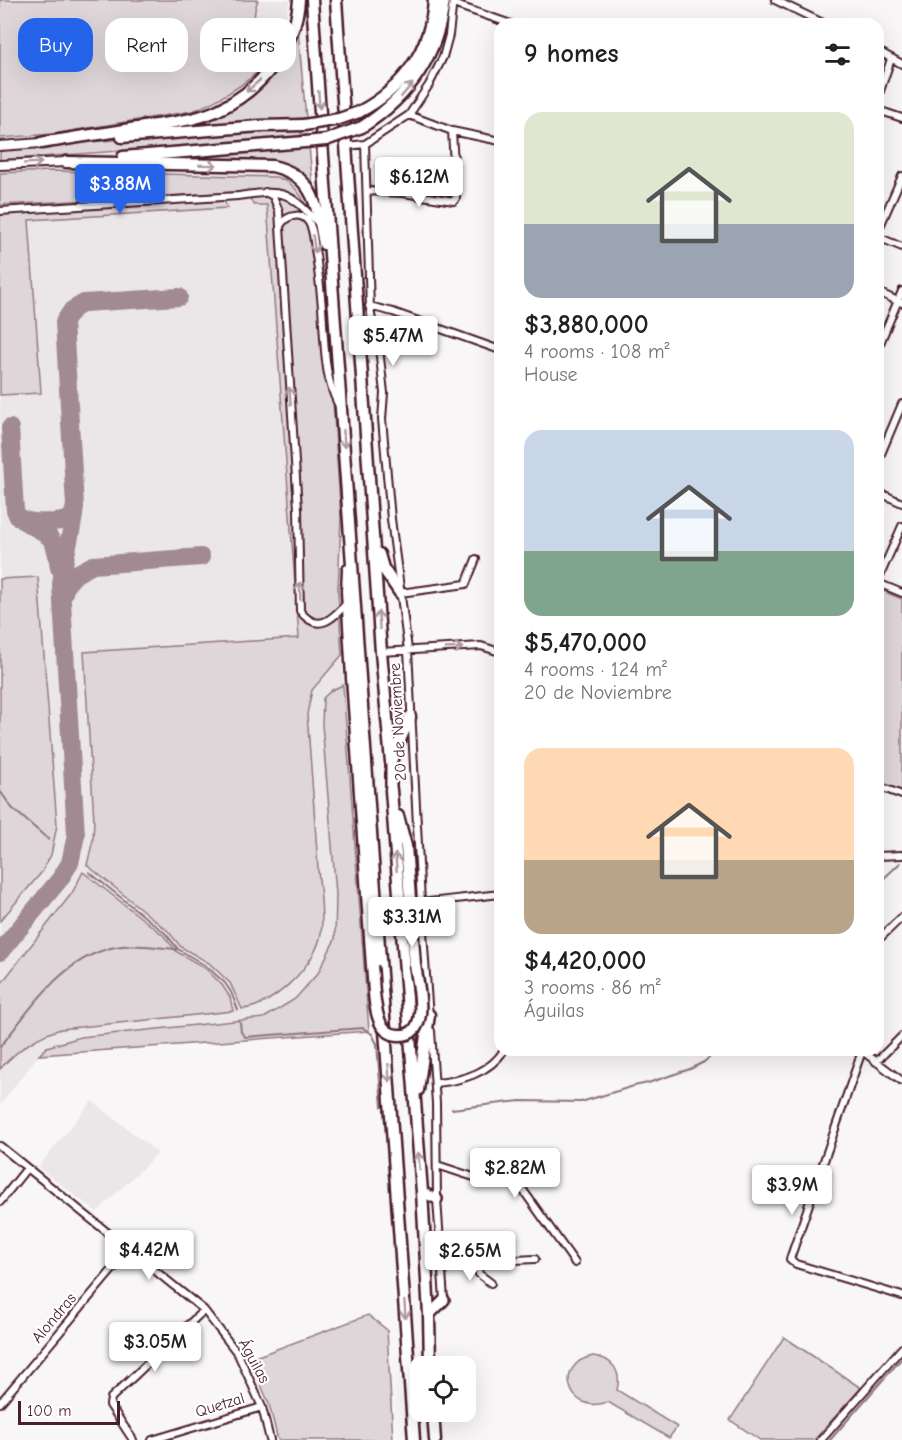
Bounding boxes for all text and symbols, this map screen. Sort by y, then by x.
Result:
chip: Buy [18,18,93,72]
chip: Rent [105,18,188,72]
chip: Filters [200,18,296,72]
icon: filters [821,38,854,71]
text: 9 homes [524,39,619,69]
one-way arrow [246,79,261,93]
one-way arrow [400,83,414,98]
one-way arrow [314,90,325,110]
icon: home [635,151,743,259]
pin: $6.12M [370,157,468,208]
one-way arrow [23,158,42,169]
one-way arrow [198,159,218,170]
pin: $3.88M [71,164,169,215]
text: $6.12M [389,165,449,188]
text: $3.88M [89,172,151,195]
one-way arrow [309,233,320,253]
text: $3,880,000 [524,310,649,340]
pin: $5.47M [344,316,442,367]
text: $5.47M [363,324,423,347]
text: 4 rooms · 108 m² [524,340,669,363]
text: House [524,363,578,386]
one-way arrow [284,387,295,407]
one-way arrow [339,429,350,448]
icon: home [635,469,743,577]
one-way arrow [294,581,305,601]
one-way arrow [373,611,384,631]
text: $5,470,000 [524,628,647,658]
one-way arrow [444,642,464,653]
text: 4 rooms · 124 m² [524,658,667,681]
street label: 20 de Noviembre [386,662,410,782]
text: 20 de Noviembre [524,681,672,704]
icon: home [635,787,743,895]
one-way arrow [391,853,402,873]
pin: $3.31M [363,897,461,948]
text: $3.31M [382,905,442,928]
text: $4,420,000 [524,946,646,976]
text: 3 rooms · 86 m² [524,976,661,999]
text: Águilas [524,999,584,1022]
one-way arrow [383,1063,394,1083]
pin: $2.82M [466,1148,564,1199]
one-way arrow [413,1152,424,1172]
text: $2.82M [484,1156,546,1179]
pin: $3.9M [750,1165,834,1216]
text: $3.9M [766,1173,818,1196]
pin: $4.42M [100,1230,198,1281]
pin: $2.65M [421,1231,519,1282]
text: $4.42M [119,1238,179,1261]
text: $2.65M [439,1239,501,1262]
street label: Alondras [28,1289,80,1347]
one-way arrow [400,1299,411,1319]
pin: $3.05M [106,1322,204,1373]
text: $3.05M [123,1330,187,1353]
street label: Águilas [234,1335,275,1387]
map controls [410,1356,476,1422]
button: locate [410,1356,476,1422]
street label: Quetzal [193,1389,247,1421]
scale bar [18,1398,120,1426]
text: 100 m [27,1402,71,1420]

